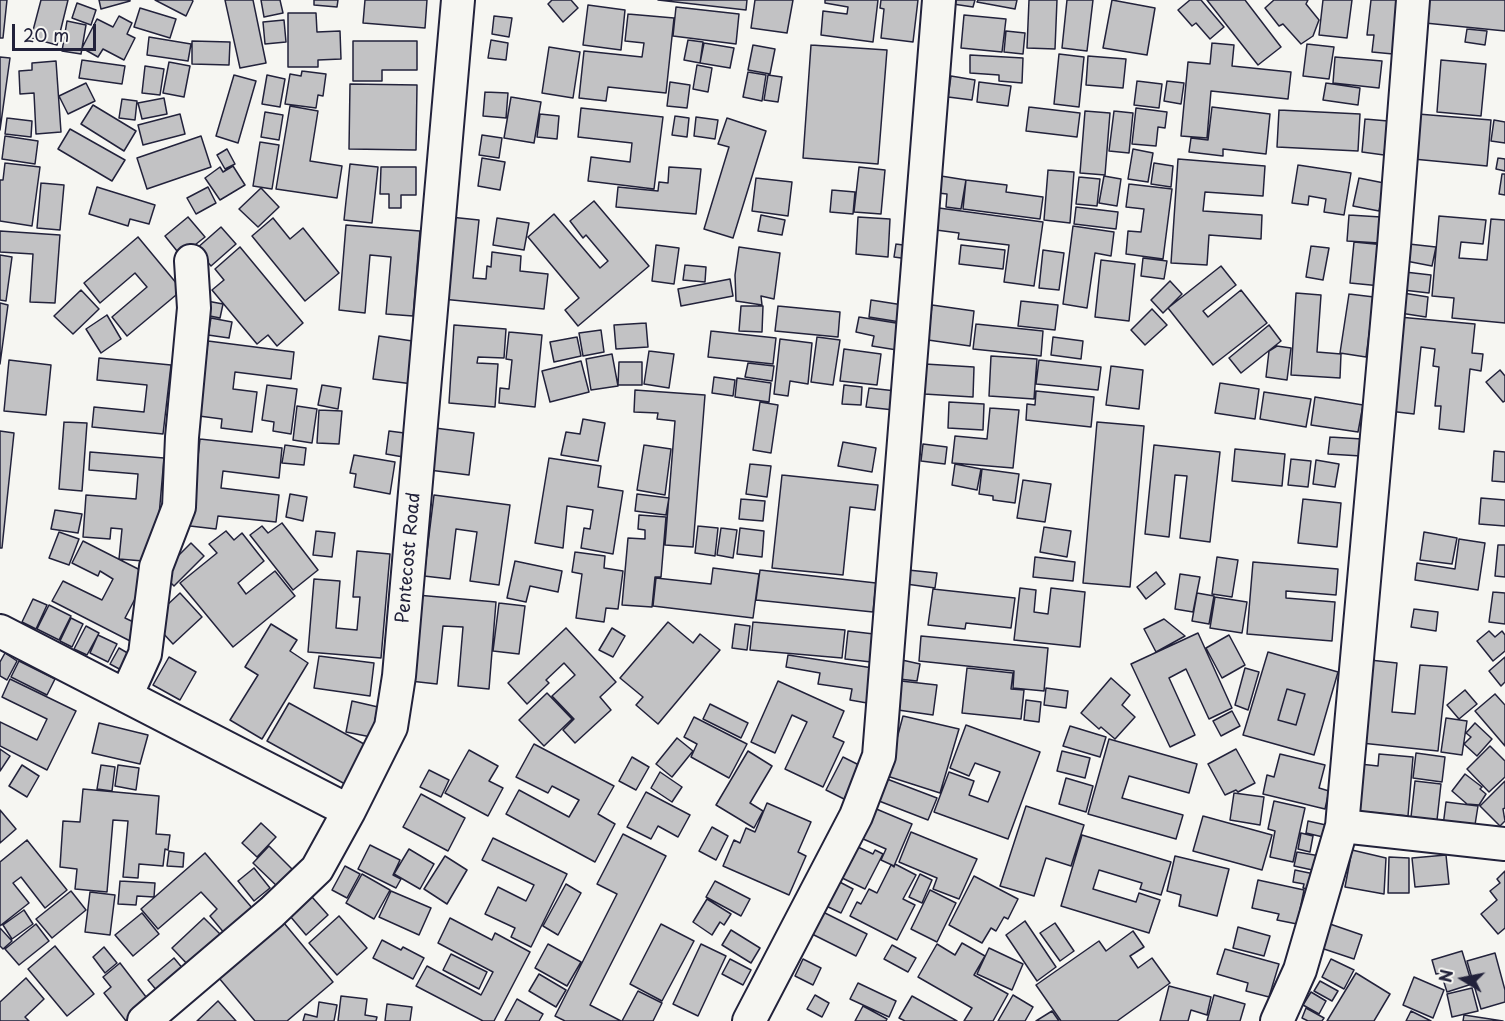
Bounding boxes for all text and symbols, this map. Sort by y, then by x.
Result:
scale bar [15,12,99,50]
text: 20 m [23,21,69,48]
street label: Pentecost Road [393,492,425,624]
north arrow [1433,949,1493,1009]
text: N [1432,968,1458,984]

